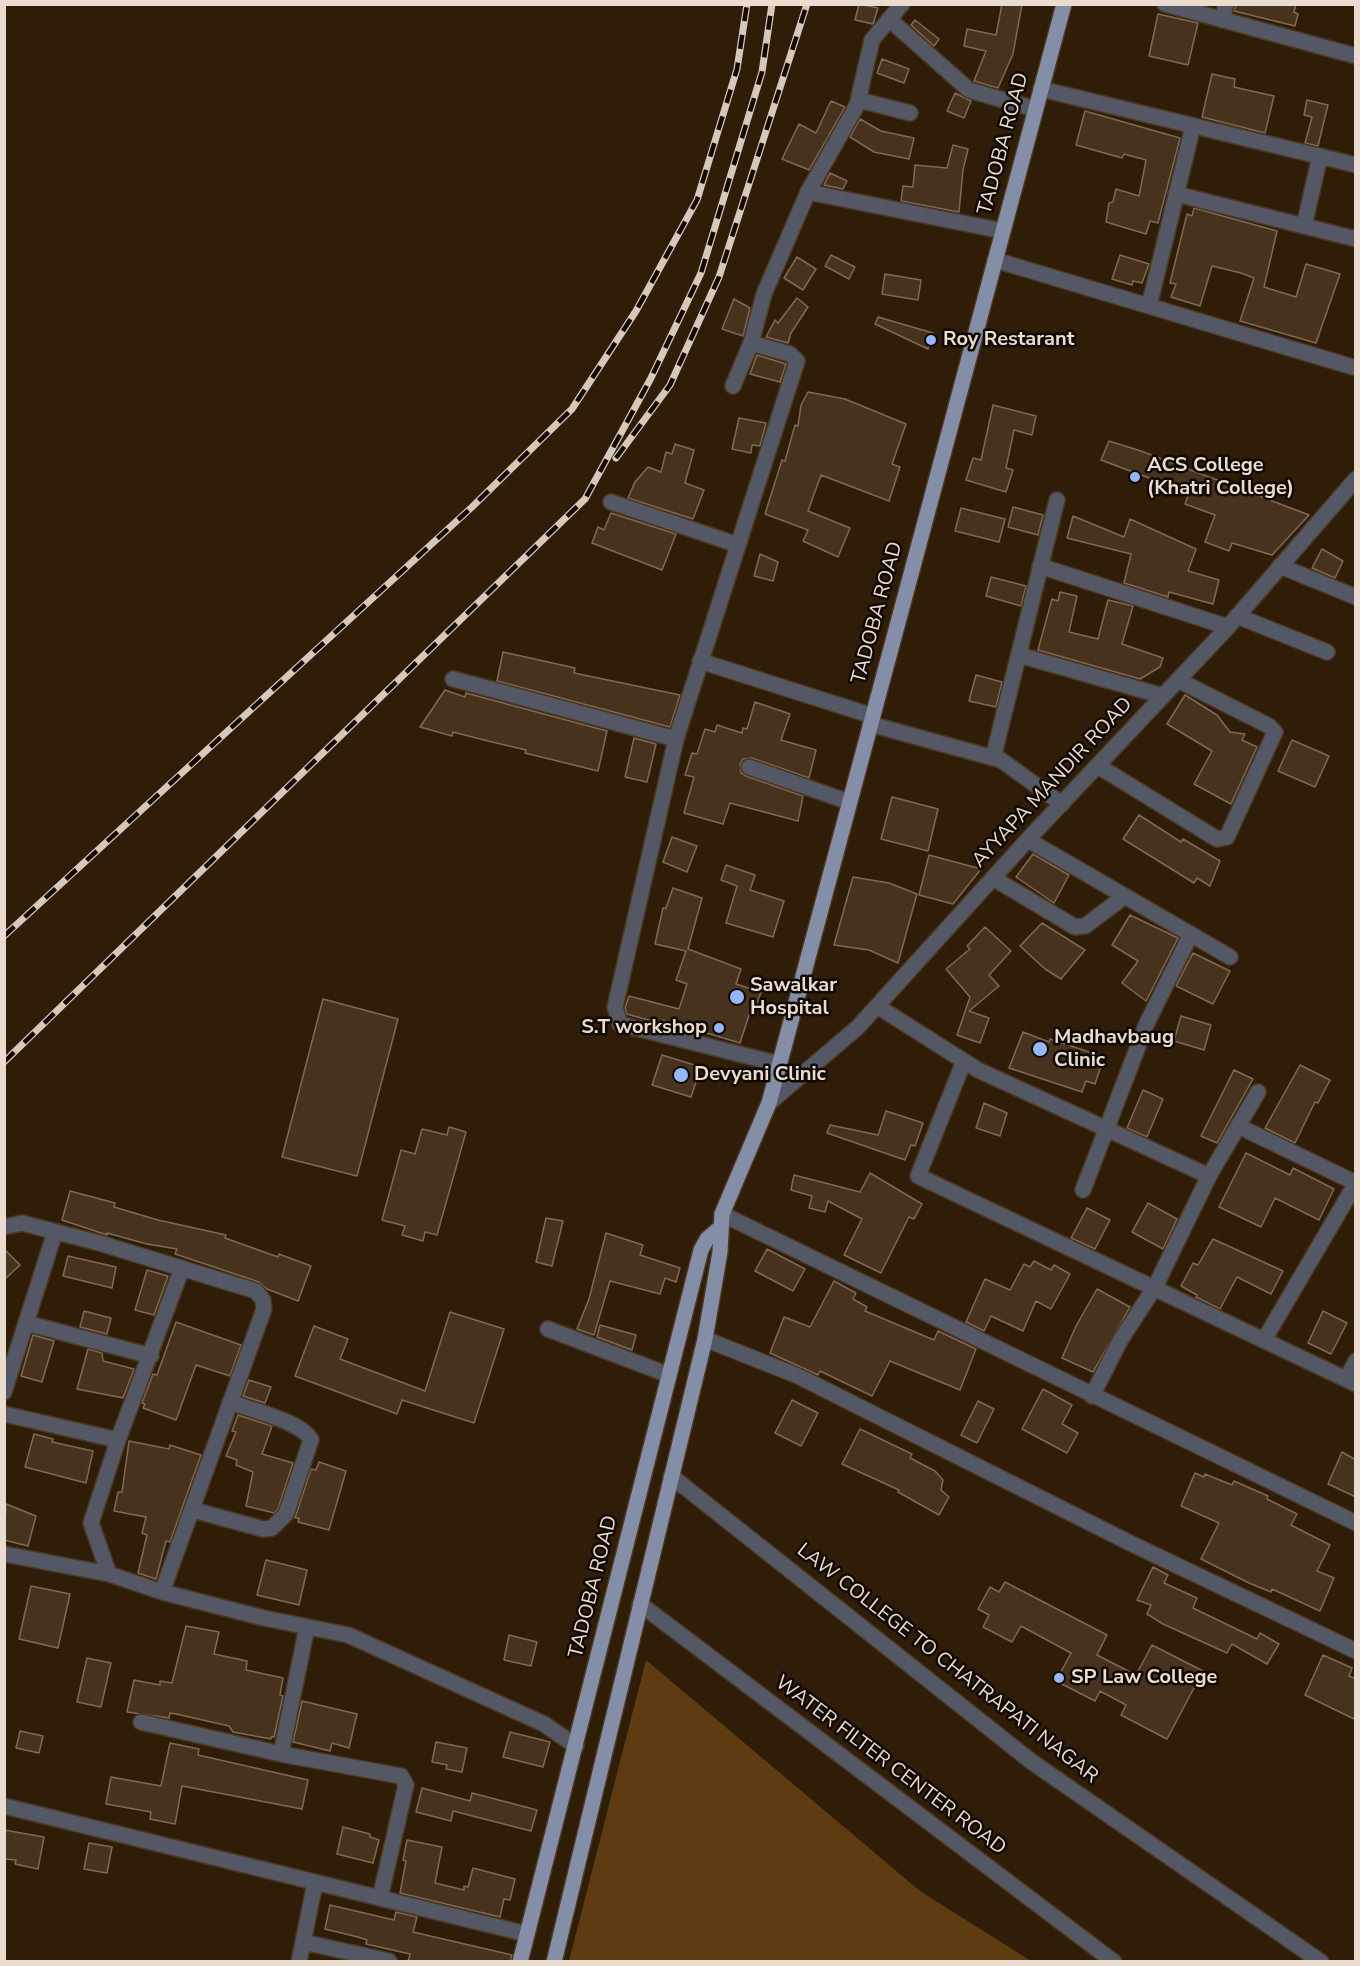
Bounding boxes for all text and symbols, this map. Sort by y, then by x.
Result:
street label: TADOBA ROAD [973,70,1035,218]
place label: Roy Restarant [943,328,1074,352]
marker: Roy Restarant [924,333,938,347]
place label: ACS College (Khatri College) [1147,454,1294,501]
marker: ACS College (Khatri College) [1128,470,1142,484]
street label: TADOBA ROAD [847,539,909,687]
street label: AYYAPA MANDIR ROAD [968,693,1138,873]
place label: Sawalkar Hospital [750,974,837,1021]
marker: Sawalkar Hospital [728,988,746,1006]
place label: S.T workshop [581,1016,707,1040]
marker: S.T workshop [712,1021,726,1035]
place label: Madhavbaug Clinic [1054,1026,1174,1073]
marker: Madhavbaug Clinic [1031,1040,1049,1058]
place label: Devyani Clinic [694,1063,826,1087]
marker: Devyani Clinic [672,1066,690,1084]
street label: TADOBA ROAD [565,1513,623,1661]
street label: LAW COLLEGE TO CHATRAPATI NAGAR [792,1539,1102,1789]
place label: SP Law College [1071,1666,1217,1690]
street label: WATER FILTER CENTER ROAD [770,1671,1010,1861]
marker: SP Law College [1052,1671,1066,1685]

